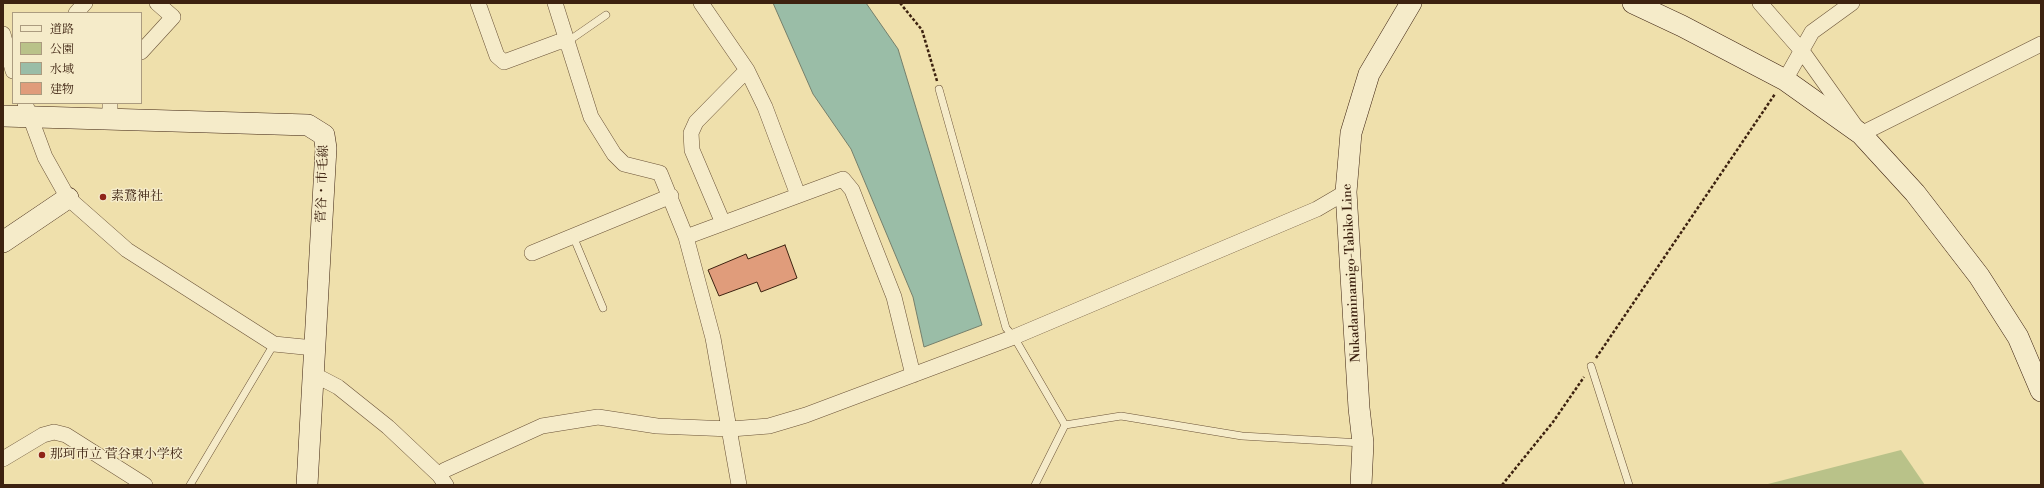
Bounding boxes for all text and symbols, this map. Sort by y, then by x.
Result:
legend [12,12,142,104]
text: 道路 [50,22,74,37]
text: 公園 [50,42,74,57]
text: 水域 [50,62,74,77]
text: 建物 [50,82,74,97]
street label: 菅谷・市毛線 [314,145,332,223]
street label: Nukadaminamigo-Tabiko Line [1340,183,1364,363]
place label: 素鵞神社 [111,189,163,205]
marker: 素鵞神社 [98,192,108,202]
place label: 那珂市立 菅谷東小学校 [50,447,183,463]
marker: 那珂市立 菅谷東小学校 [37,450,47,460]

